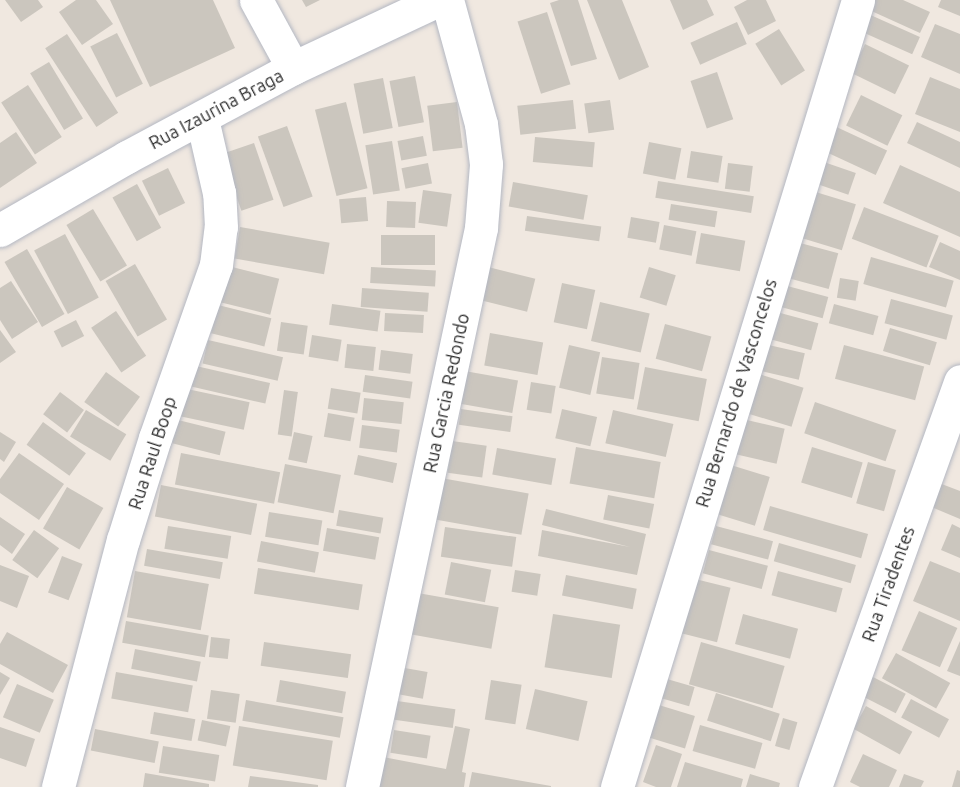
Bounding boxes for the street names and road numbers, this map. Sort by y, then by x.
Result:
street label: Rua Izaurina Braga [145,64,287,154]
street label: Rua Bernardo de Vasconcelos [691,276,781,510]
street label: Rua Garcia Redondo [419,311,473,475]
street label: Rua Raul Boop [124,394,180,512]
street label: Rua Tiradentes [857,523,919,645]

